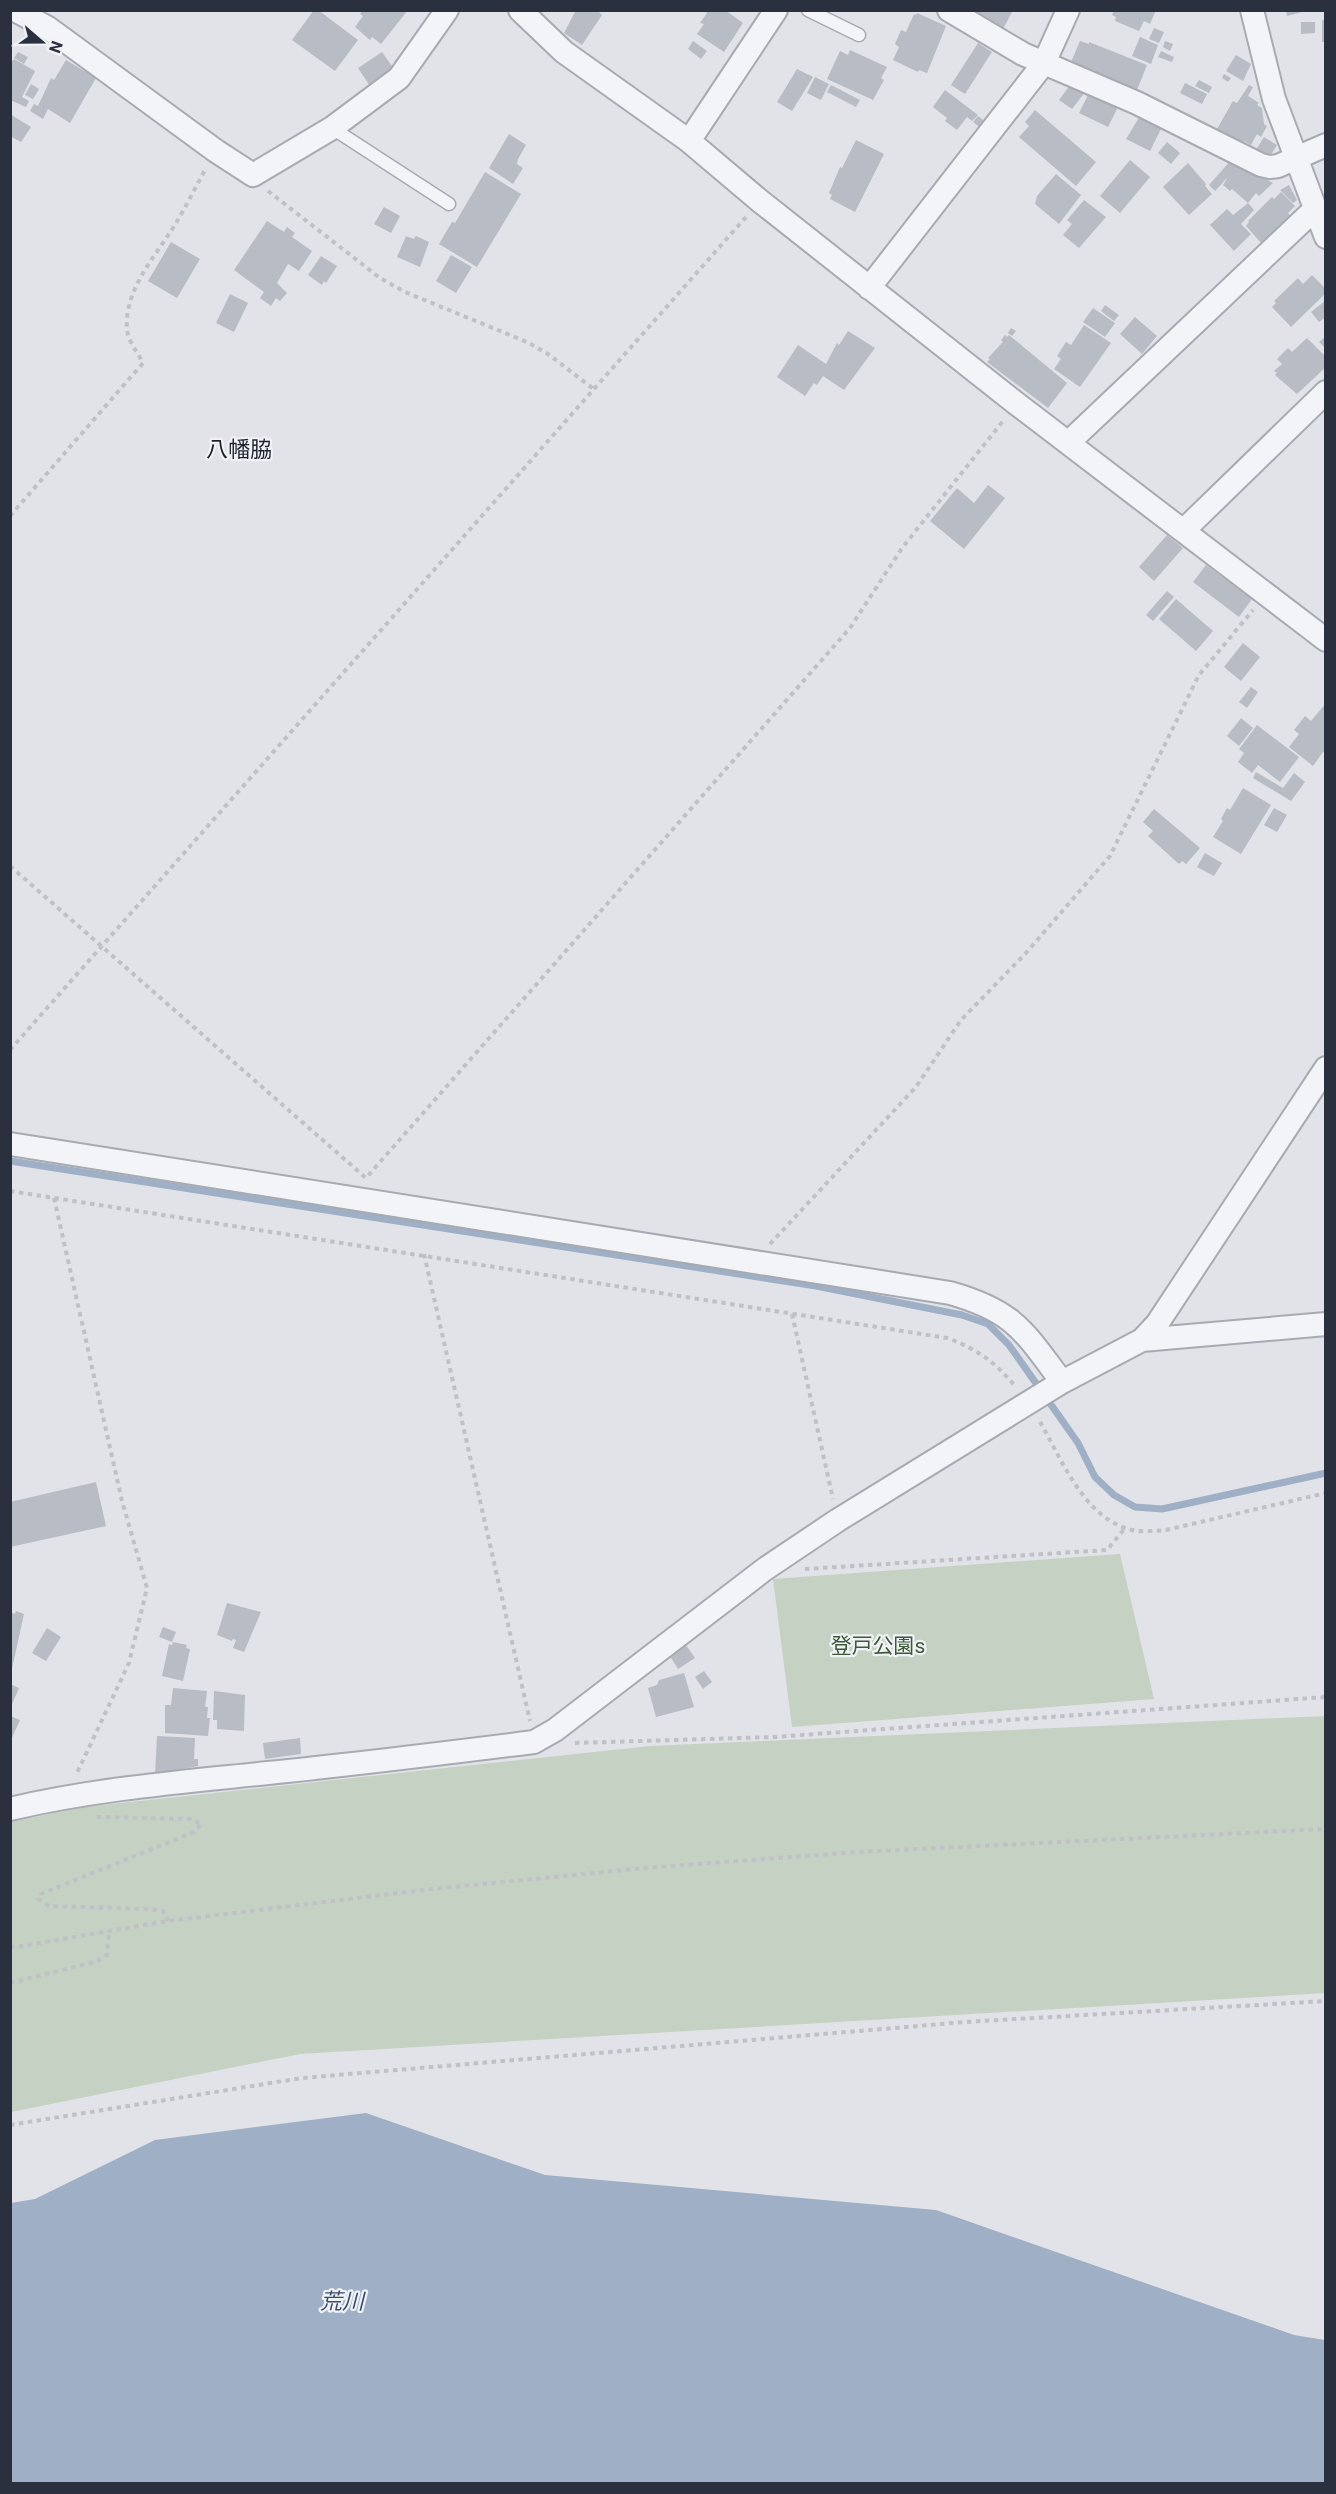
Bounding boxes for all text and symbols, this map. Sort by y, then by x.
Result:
north arrow [12,12,72,72]
text: N [45,38,66,56]
district label: 八幡脇 [206,437,272,462]
park label: 登戸公園s [831,1634,925,1658]
water label: 荒川 [320,2289,366,2314]

